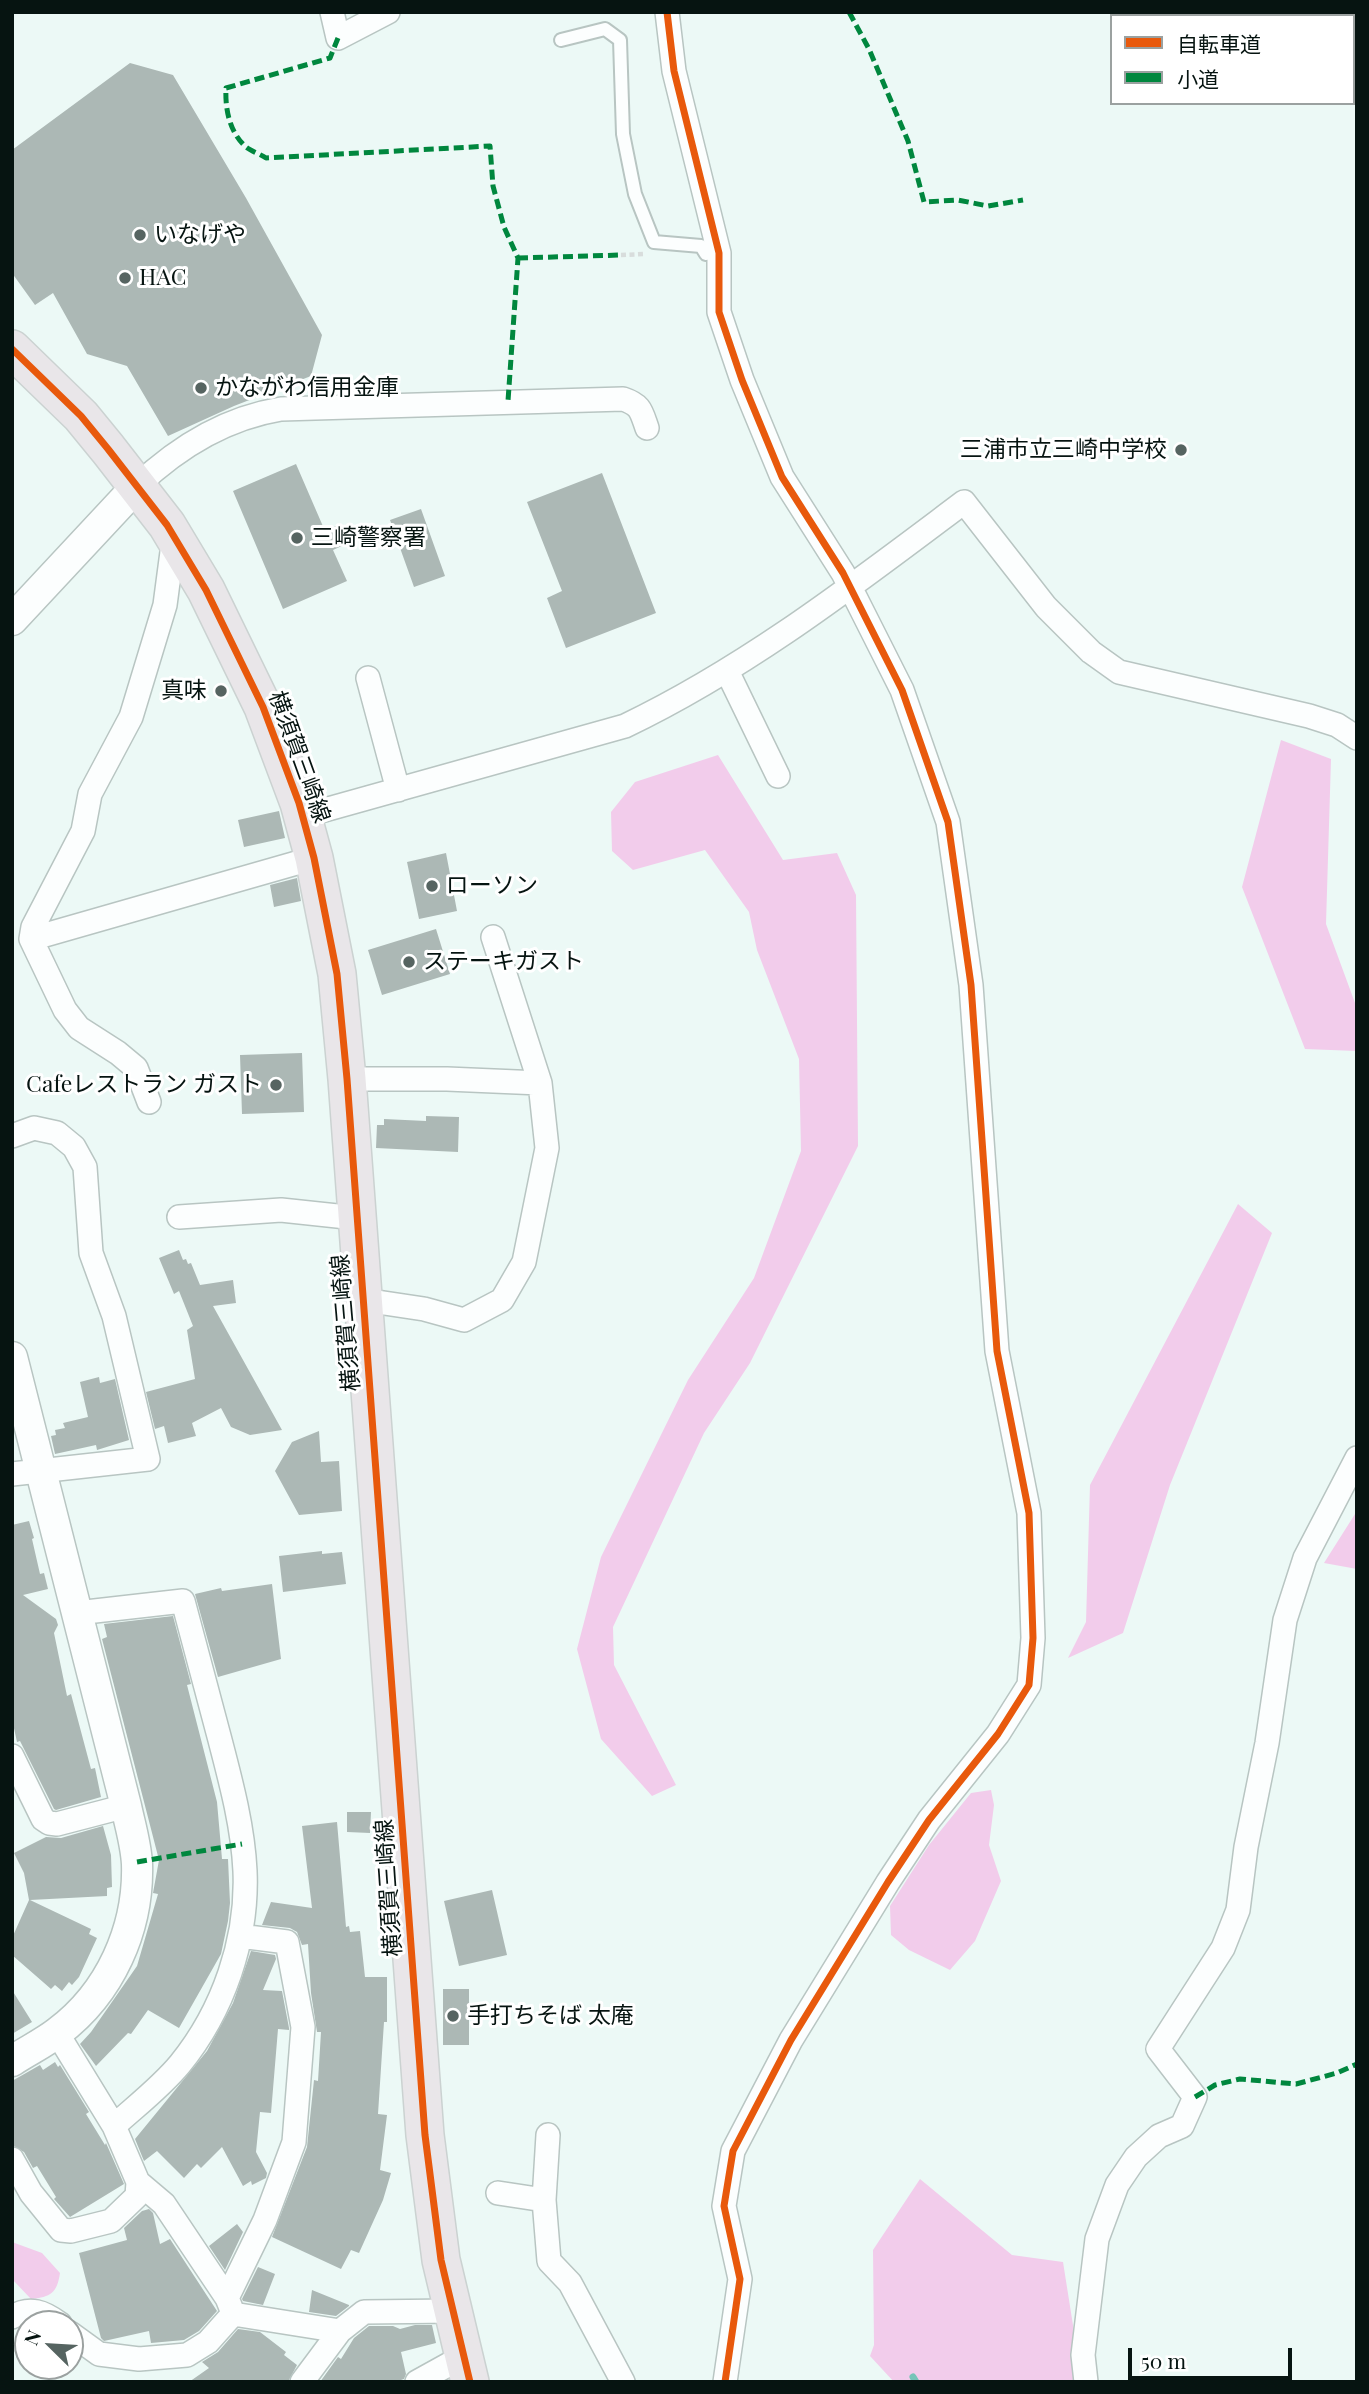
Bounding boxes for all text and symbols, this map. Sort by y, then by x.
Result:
legend [1110,14,1355,105]
text: 自転車道 [1177,29,1261,57]
text: 小道 [1177,64,1219,92]
place label: いなげや [154,221,246,249]
marker: いなげや [132,227,148,243]
place label: HAC [139,264,186,292]
marker: HAC [117,270,133,286]
place label: かながわ信用金庫 [215,374,399,402]
marker: かながわ信用金庫 [193,380,209,396]
place label: 三浦市立三崎中学校 [960,436,1167,464]
marker: 三浦市立三崎中学校 [1173,442,1189,458]
place label: 三崎警察署 [311,524,426,552]
marker: 三崎警察署 [289,530,305,546]
place label: 真味 [161,677,207,705]
marker: 真味 [213,683,229,699]
street label: 横須賀三崎線 [262,687,336,827]
place label: ローソン [446,872,538,900]
marker: ローソン [424,878,440,894]
place label: ステーキガスト [423,948,584,976]
marker: ステーキガスト [401,954,417,970]
place label: Cafeレストラン ガスト [26,1071,262,1099]
marker: Cafeレストラン ガスト [268,1077,284,1093]
street label: 横須賀三崎線 [326,1253,366,1393]
street label: 横須賀三崎線 [370,1818,408,1958]
place label: 手打ちそば 太庵 [467,2002,634,2030]
marker: 手打ちそば 太庵 [445,2008,461,2024]
north arrow [14,2310,84,2380]
text: N [17,2326,46,2349]
scale bar [1131,2334,1296,2378]
text: 50 m [1141,2346,1186,2374]

